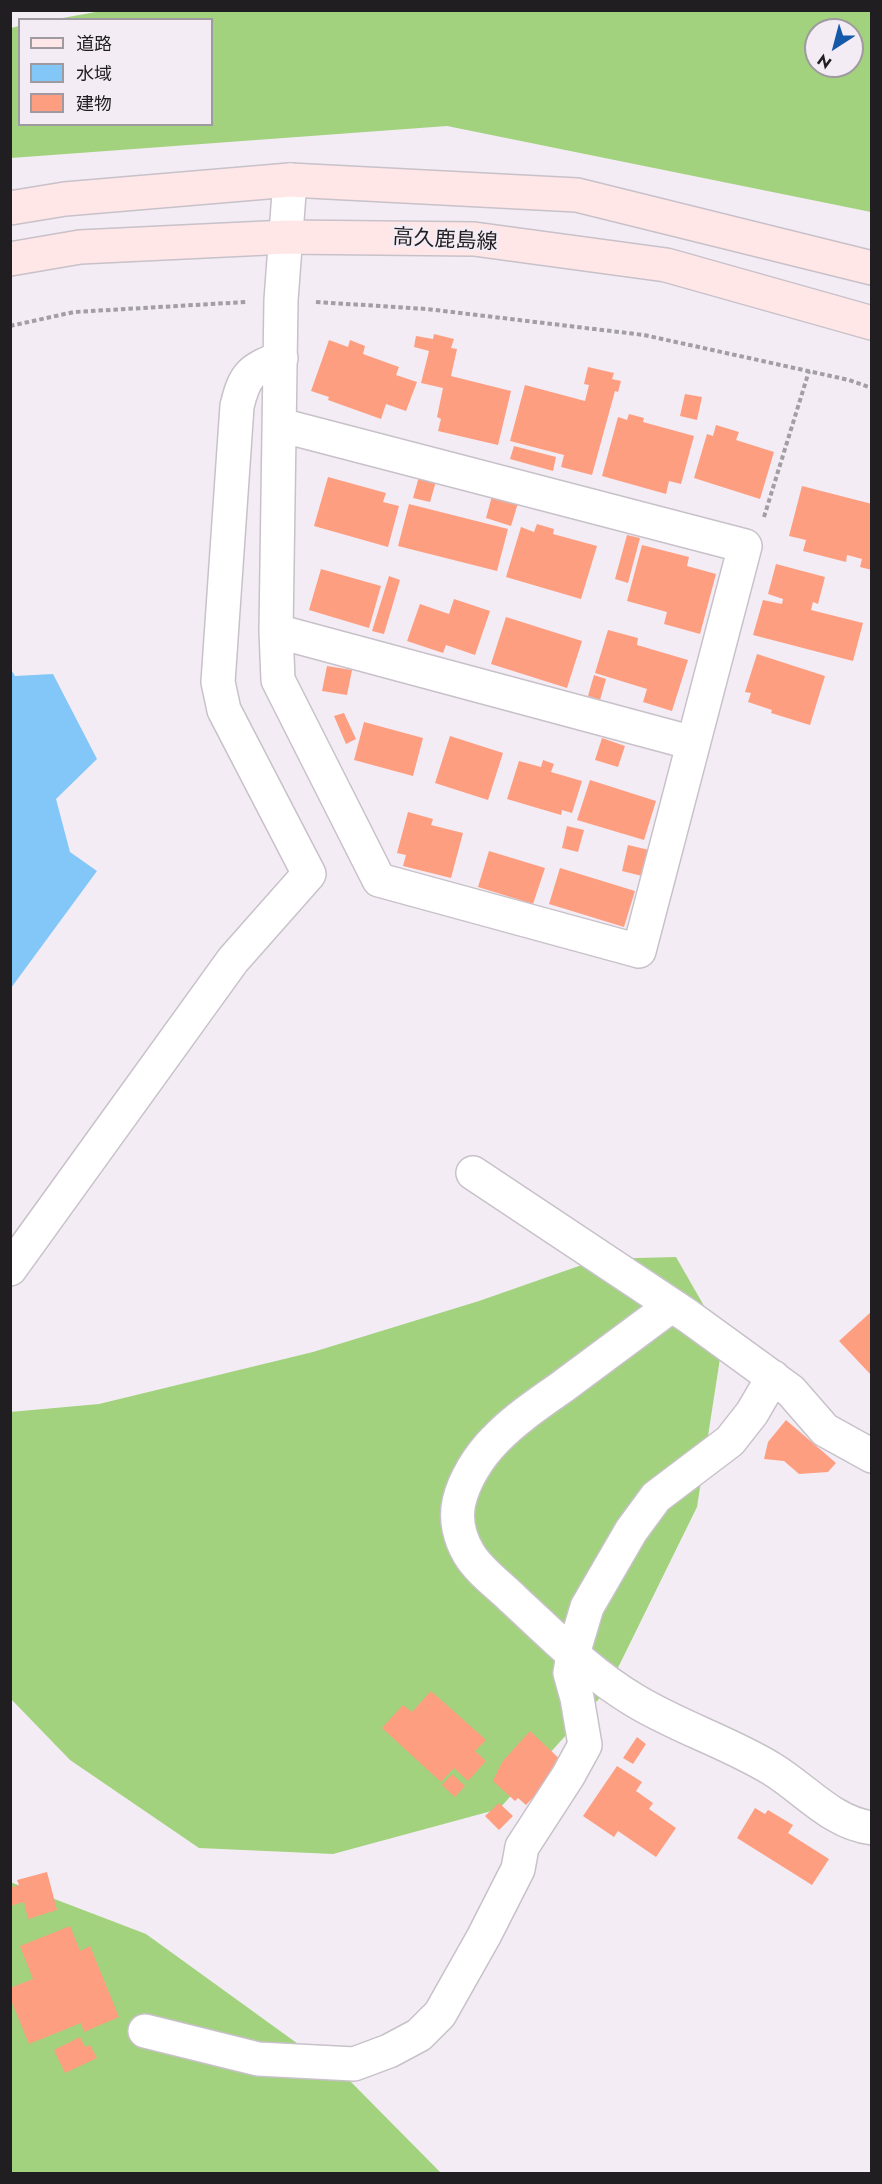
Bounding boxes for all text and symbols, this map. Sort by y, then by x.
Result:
legend [18,18,213,126]
north arrow [804,18,864,78]
text: 道路 [76,31,112,57]
text: N [812,48,836,74]
text: 水域 [76,61,112,87]
text: 建物 [76,91,112,117]
street label: 高久鹿島線 [392,226,498,256]

